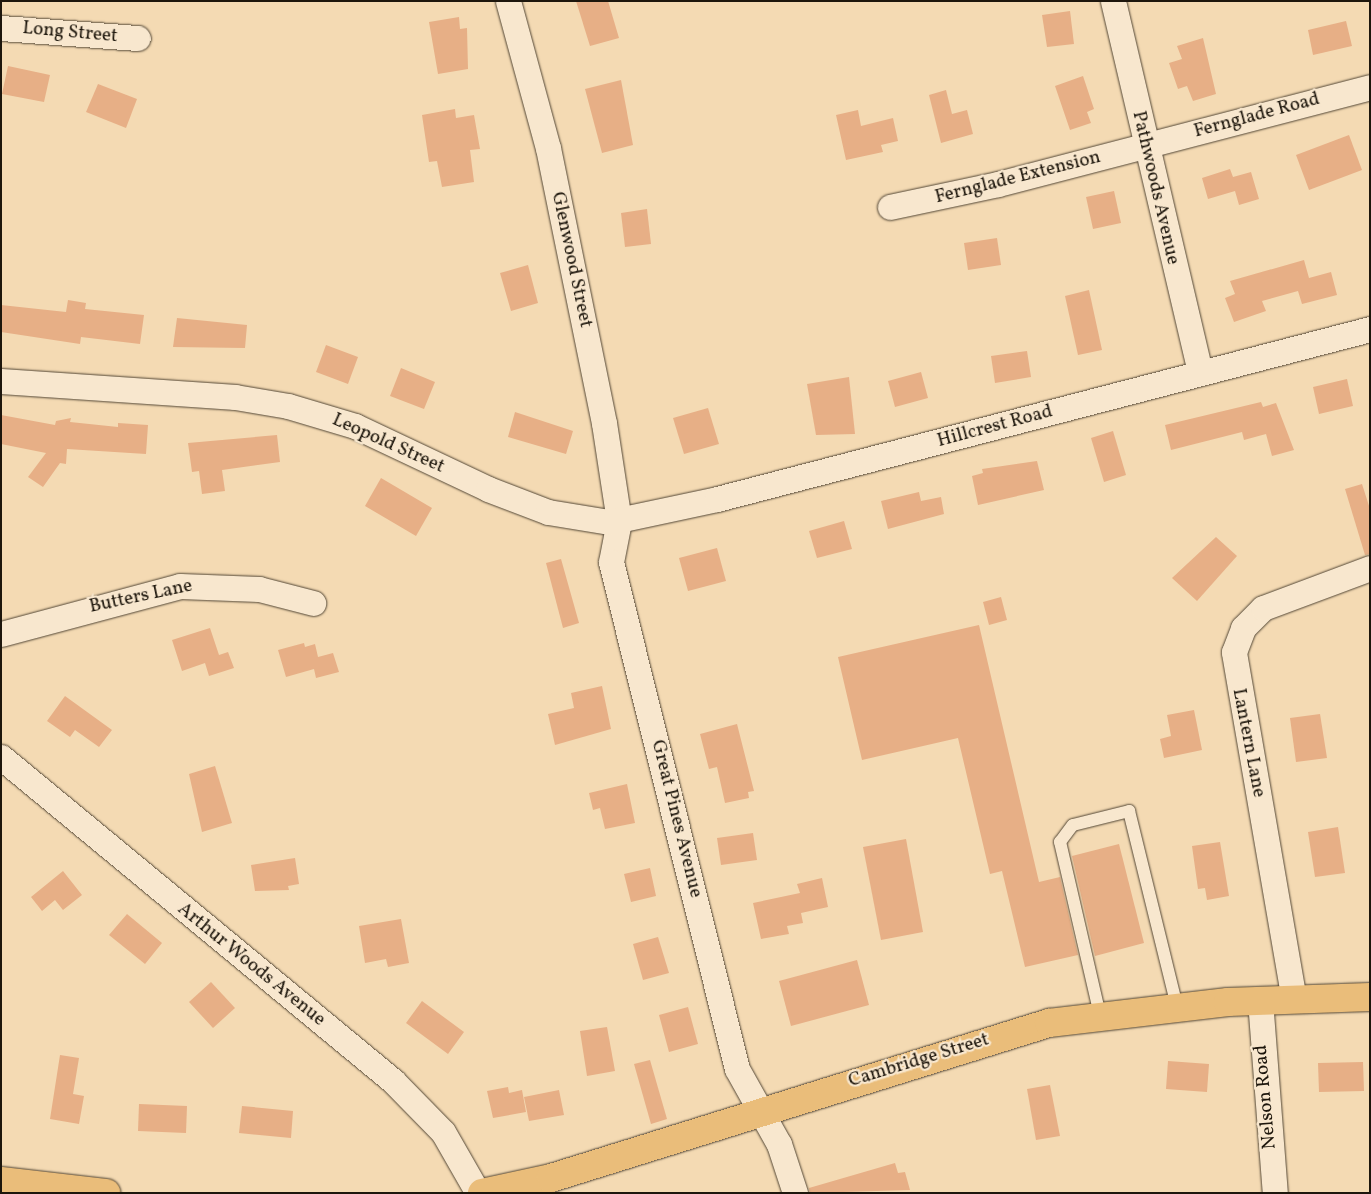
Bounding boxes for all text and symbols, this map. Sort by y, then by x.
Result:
street label: Long Street [21,17,119,49]
street label: Fernglade Road [1192,88,1322,144]
street label: Pathwoods Avenue [1126,109,1184,267]
street label: Fernglade Extension [933,146,1103,210]
street label: Glenwood Street [545,190,597,330]
street label: Hillcrest Road [935,401,1055,453]
street label: Leopold Street [328,409,448,479]
street label: Butters Lane [87,575,195,619]
street label: Lantern Lane [1226,687,1270,799]
street label: Great Pines Avenue [645,738,707,900]
street label: Arthur Woods Avenue [172,898,330,1032]
street label: Cambridge Street [846,1029,992,1093]
street label: Nelson Road [1250,1044,1282,1150]

